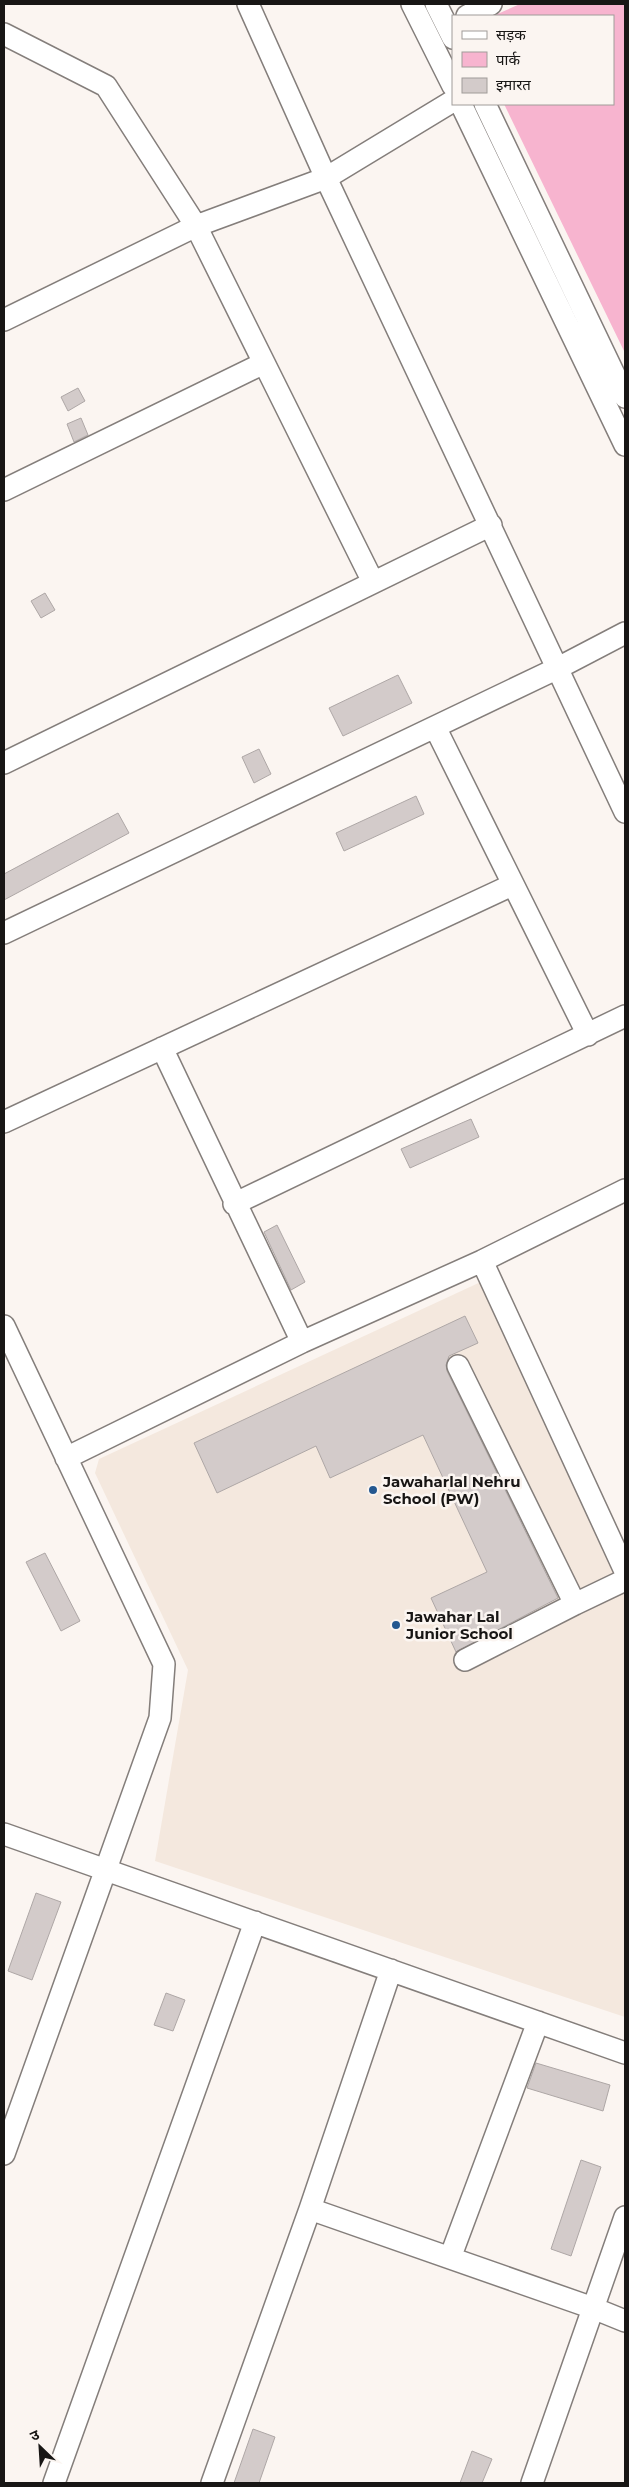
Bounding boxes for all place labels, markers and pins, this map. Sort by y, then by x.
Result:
place label: Jawaharlal Nehru School (PW) [382,1472,521,1508]
marker: Jawaharlal Nehru School (PW) [367,1484,379,1496]
place label: Jawahar Lal Junior School [405,1607,513,1643]
marker: Jawahar Lal Junior School [390,1619,402,1631]

